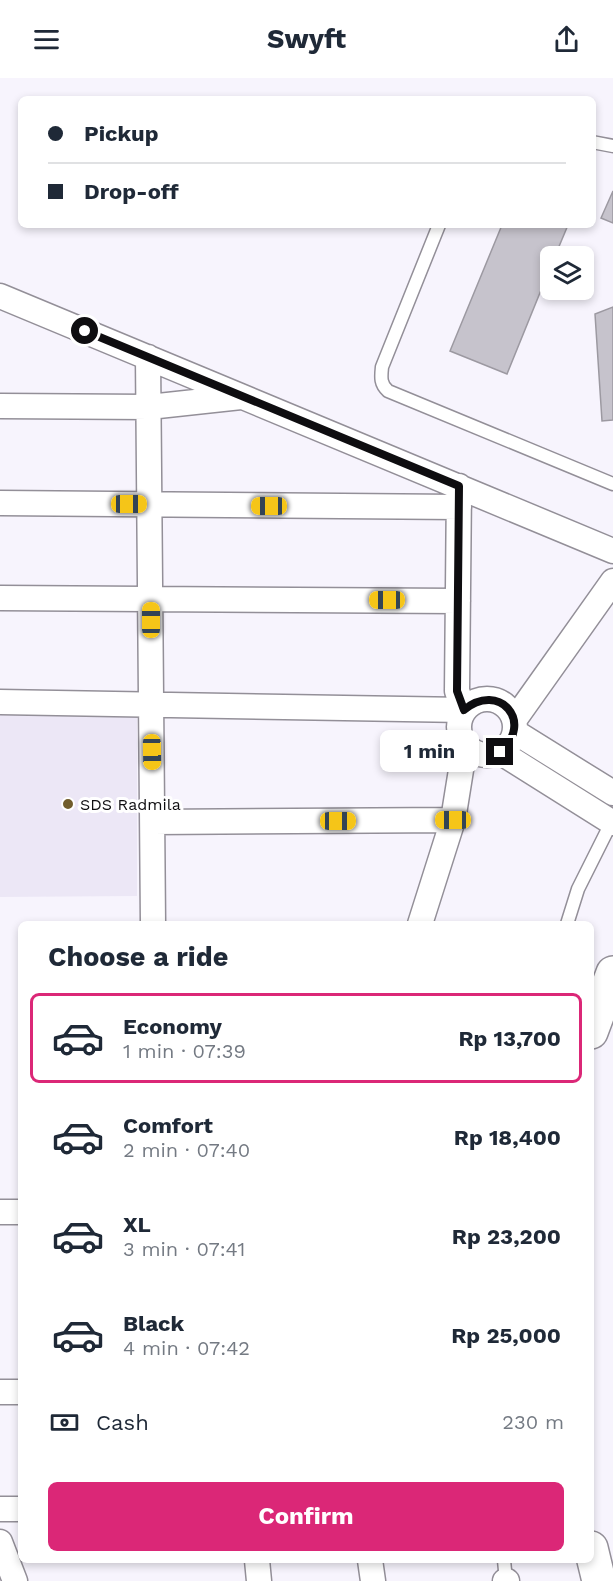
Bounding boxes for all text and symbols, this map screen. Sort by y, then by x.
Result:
icon: menu [30,23,63,56]
text: Swyft [267,23,346,55]
icon: share [550,23,583,56]
text: Pickup [84,121,159,146]
text: Drop-off [84,179,179,204]
map controls [540,246,594,300]
button: layers [540,246,594,300]
route start [71,317,98,344]
car [111,495,147,513]
car [251,497,287,515]
car [369,591,405,609]
car [142,602,160,638]
callout: 1 min [380,731,479,773]
car [143,734,161,770]
route end [486,738,513,765]
text: 1 min [404,739,455,763]
place label: SDS Radmila [80,795,181,814]
marker: SDS Radmila [61,797,75,811]
car [435,811,471,829]
car [320,812,356,830]
text: Choose a ride [48,941,228,973]
icon: car [51,1011,105,1065]
text: Economy [123,1014,222,1039]
text: Rp 13,700 [458,1026,561,1051]
text: 1 min · 07:39 [123,1039,246,1063]
icon: car [51,1110,105,1164]
text: Comfort [123,1113,213,1138]
text: Rp 18,400 [454,1125,561,1150]
text: 2 min · 07:40 [123,1138,250,1162]
icon: car [51,1209,105,1263]
text: XL [123,1212,151,1237]
text: Rp 23,200 [452,1224,561,1249]
text: 3 min · 07:41 [123,1237,245,1261]
icon: car [51,1308,105,1362]
text: Black [123,1311,184,1336]
text: Rp 25,000 [451,1323,561,1348]
text: 4 min · 07:42 [123,1336,250,1360]
icon: cash [48,1406,81,1439]
text: Cash [96,1410,149,1435]
text: 230 m [502,1410,564,1434]
button: Confirm [48,1482,564,1551]

